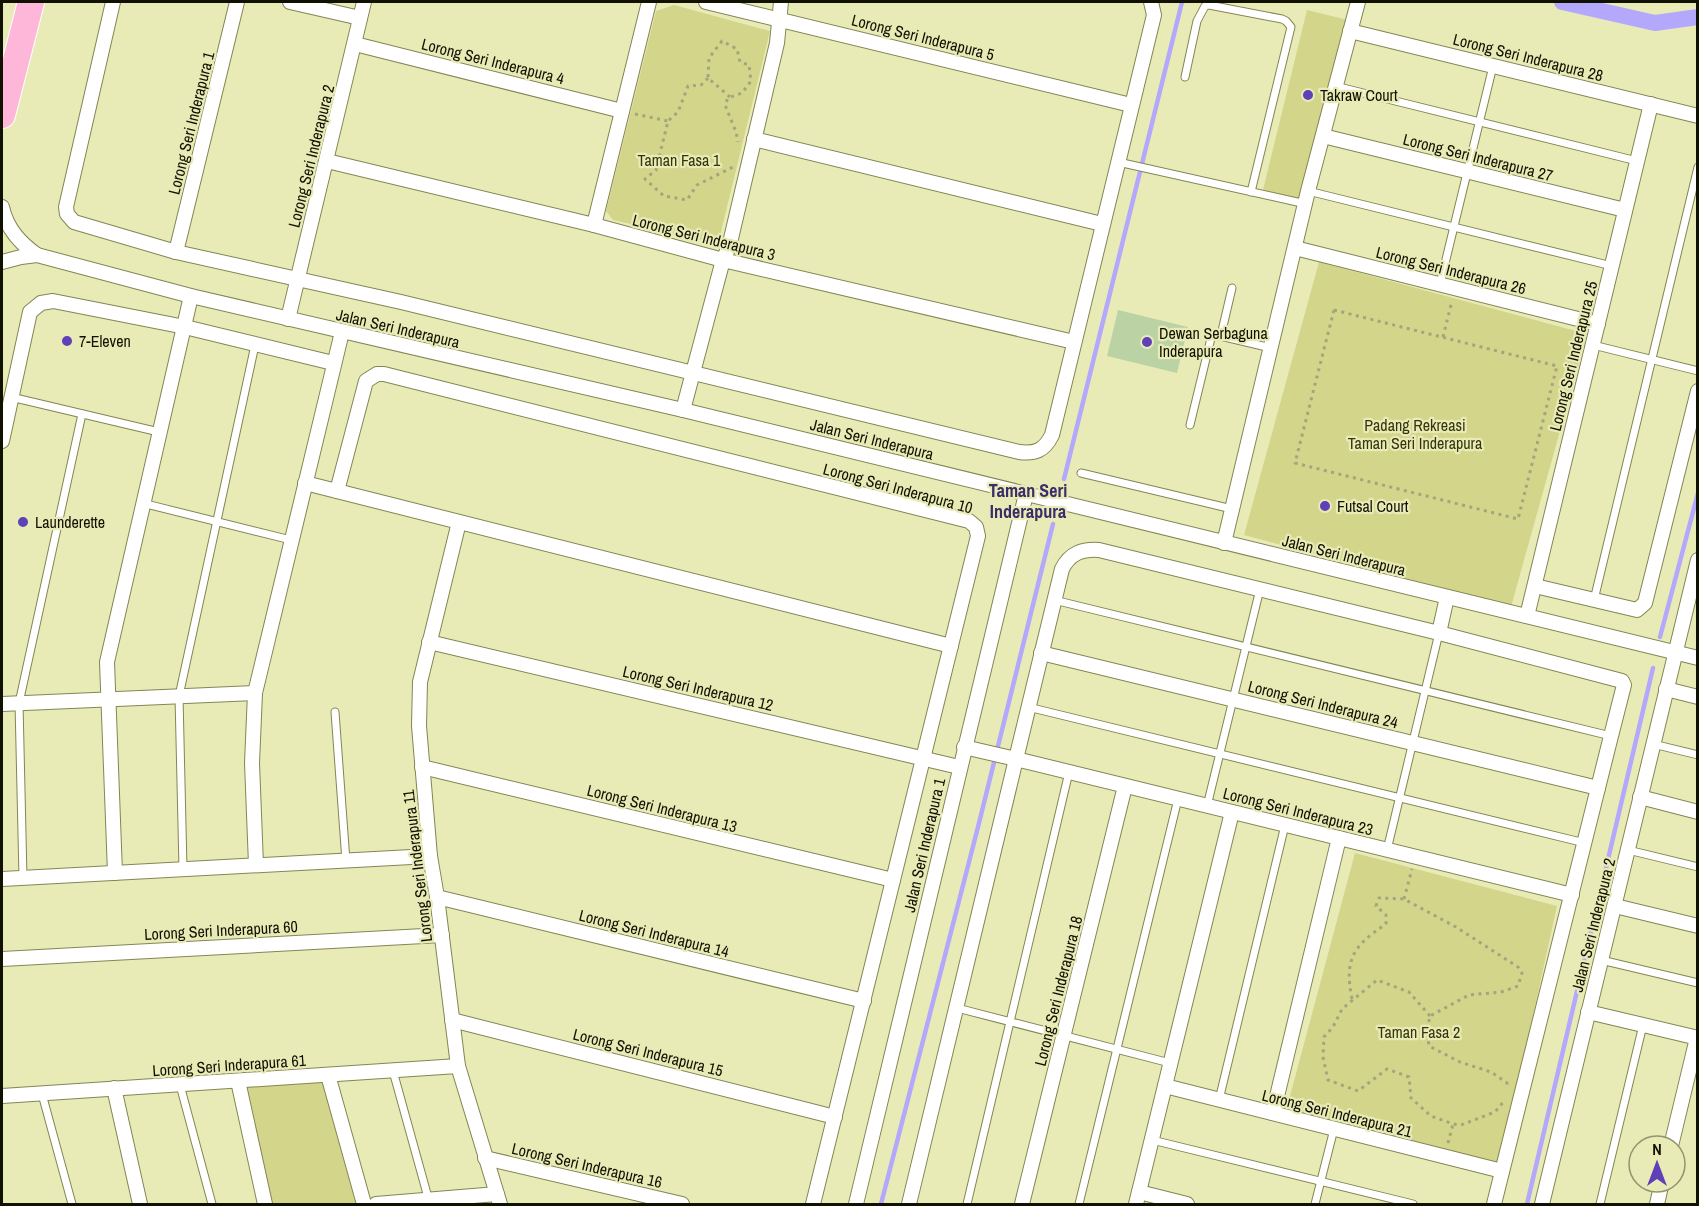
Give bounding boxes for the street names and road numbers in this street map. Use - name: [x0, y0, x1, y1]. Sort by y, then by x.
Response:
- street label: Lorong Seri Inderapura 5: [849, 9, 997, 65]
- street label: Lorong Seri Inderapura 28: [1451, 28, 1605, 86]
- street label: Lorong Seri Inderapura 4: [419, 33, 567, 89]
- street label: Lorong Seri Inderapura 1: [163, 49, 220, 197]
- street label: Lorong Seri Inderapura 2: [283, 82, 339, 230]
- street label: Lorong Seri Inderapura 27: [1401, 128, 1555, 186]
- street label: Lorong Seri Inderapura 3: [630, 209, 778, 265]
- street label: Lorong Seri Inderapura 26: [1374, 241, 1528, 299]
- street label: Lorong Seri Inderapura 25: [1544, 279, 1602, 433]
- street label: Jalan Seri Inderapura: [334, 303, 463, 353]
- street label: Jalan Seri Inderapura: [808, 413, 937, 465]
- street label: Lorong Seri Inderapura 10: [821, 457, 975, 519]
- street label: Jalan Seri Inderapura: [1280, 529, 1409, 581]
- street label: Lorong Seri Inderapura 12: [621, 660, 775, 716]
- street label: Lorong Seri Inderapura 24: [1246, 675, 1400, 733]
- street label: Jalan Seri Inderapura 1: [898, 775, 950, 914]
- street label: Lorong Seri Inderapura 13: [585, 779, 739, 837]
- street label: Lorong Seri Inderapura 23: [1221, 782, 1375, 840]
- street label: Lorong Seri Inderapura 11: [397, 788, 437, 943]
- street label: Jalan Seri Inderapura 2: [1566, 856, 1620, 994]
- street label: Lorong Seri Inderapura 14: [577, 904, 731, 962]
- street label: Lorong Seri Inderapura 18: [1029, 914, 1087, 1068]
- street label: Lorong Seri Inderapura 60: [144, 915, 298, 945]
- street label: Lorong Seri Inderapura 15: [571, 1023, 725, 1081]
- street label: Lorong Seri Inderapura 61: [151, 1049, 307, 1081]
- street label: Lorong Seri Inderapura 21: [1260, 1084, 1415, 1142]
- street label: Lorong Seri Inderapura 16: [510, 1137, 664, 1193]

